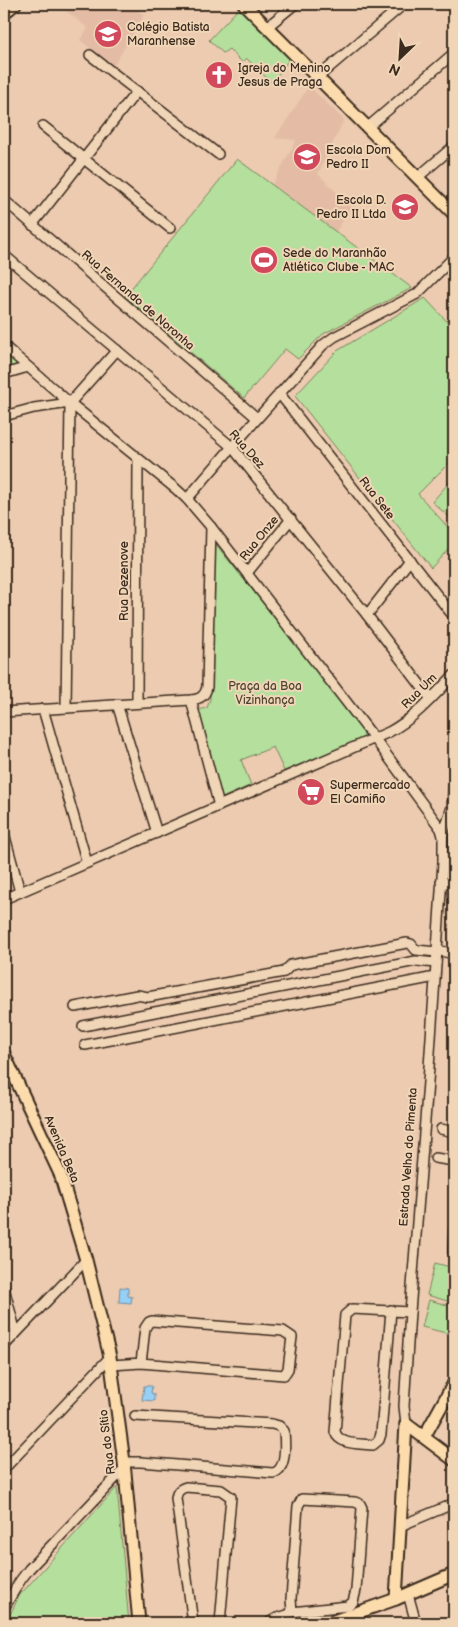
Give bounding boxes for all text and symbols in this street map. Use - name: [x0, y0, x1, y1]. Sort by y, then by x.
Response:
- school or university icon: Colégio Batista Maranhense: [93, 19, 123, 49]
- place label: Colégio Batista Maranhense: [127, 20, 210, 49]
- north arrow: [376, 32, 426, 82]
- text: N: [386, 59, 403, 79]
- church icon: Igreja do Menino Jesus de Praga: [204, 60, 234, 90]
- place label: Igreja do Menino Jesus de Praga: [238, 61, 330, 90]
- school or university icon: Escola Dom Pedro II: [292, 142, 322, 172]
- place label: Escola Dom Pedro II: [326, 143, 391, 172]
- school or university icon: Escola D. Pedro II Ltda: [390, 192, 420, 222]
- place label: Escola D. Pedro II Ltda: [316, 193, 386, 222]
- sports icon: Sede do Maranhão Atlético Clube - MAC: [249, 245, 279, 275]
- place label: Sede do Maranhão Atlético Clube - MAC: [283, 246, 395, 275]
- street label: Rua Fernando de Noronha: [78, 247, 197, 354]
- street label: Rua Dez: [225, 427, 268, 472]
- street label: Rua Sete: [355, 474, 398, 523]
- street label: Rua Onze: [237, 513, 282, 564]
- street label: Rua Dezenove: [117, 541, 132, 621]
- street label: Rua Um: [399, 670, 440, 712]
- park label: Praça da Boa Vizinhança: [228, 679, 302, 708]
- supermarket icon: Supermercado El Camiño: [296, 777, 326, 807]
- place label: Supermercado El Camiño: [330, 778, 411, 807]
- street label: Estrada Velha do Pimenta: [396, 1087, 421, 1227]
- street label: Avenida Beta: [41, 1113, 83, 1185]
- street label: Rua do Sítio: [96, 1408, 119, 1475]

